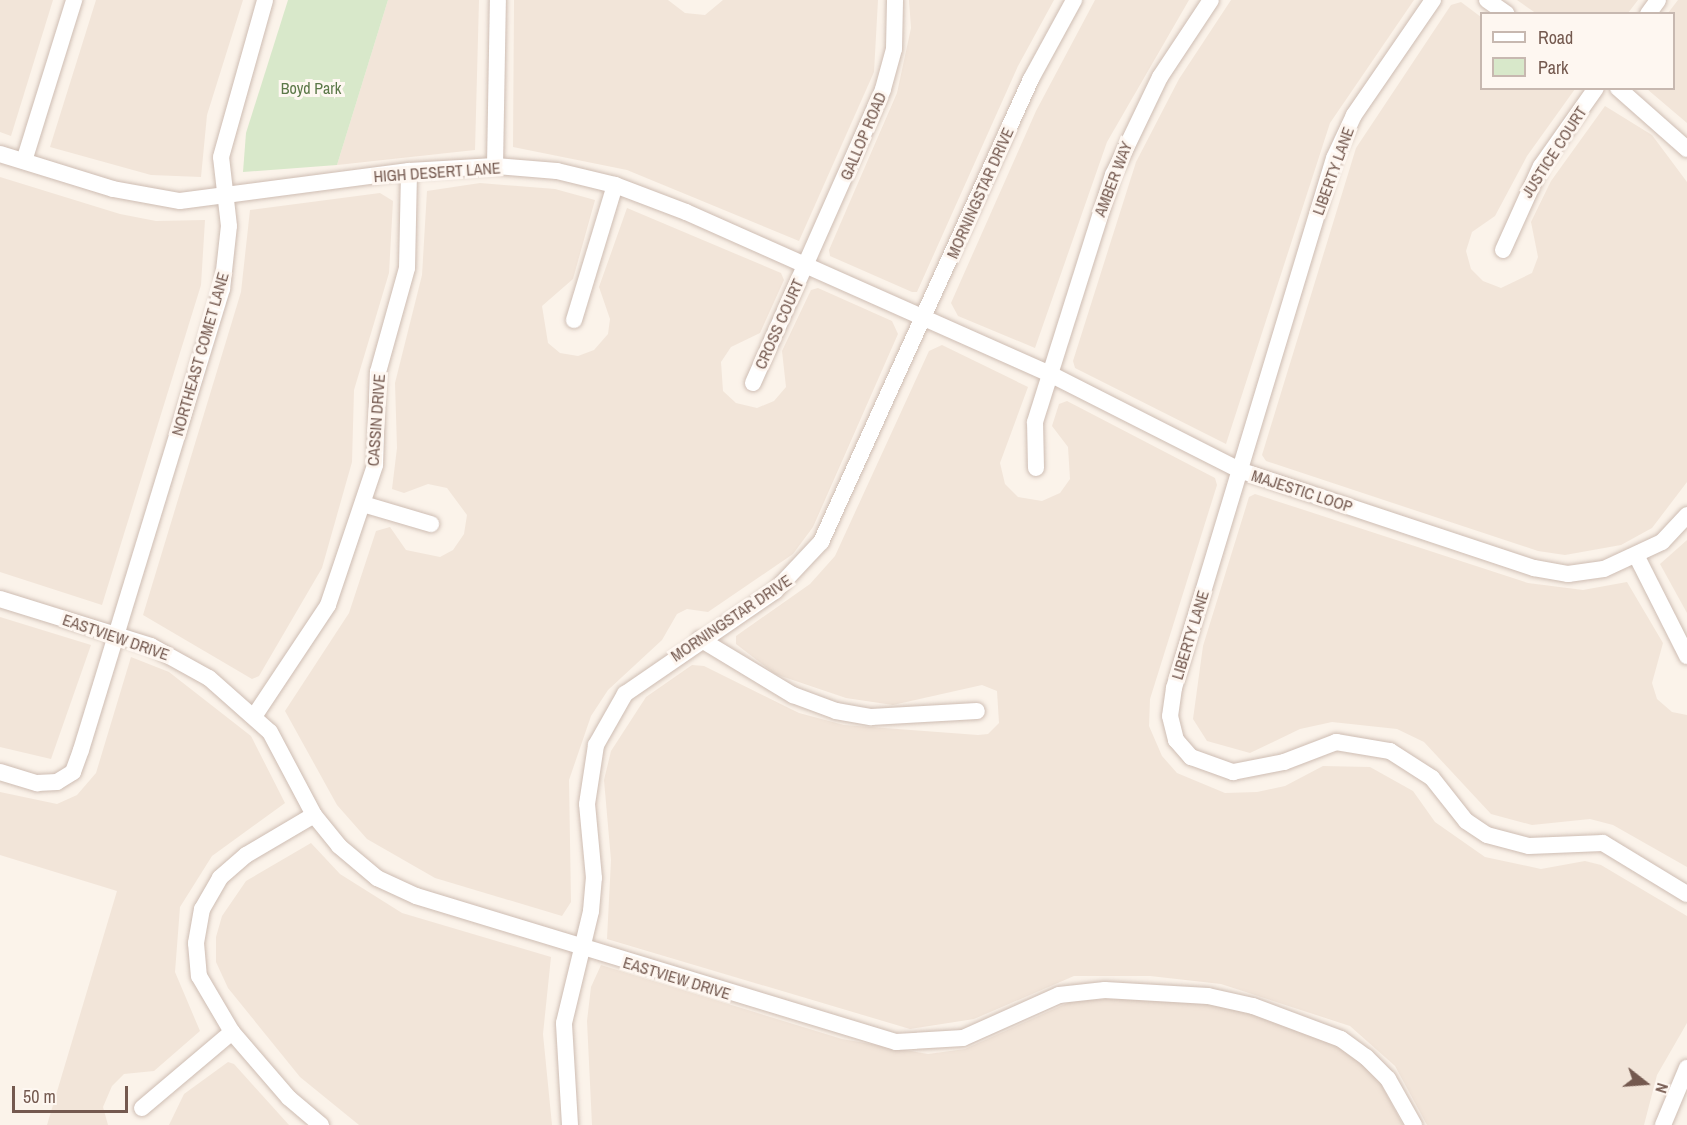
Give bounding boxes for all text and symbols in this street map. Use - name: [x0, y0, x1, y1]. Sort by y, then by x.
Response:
- legend: [1480, 12, 1675, 90]
- text: Road: [1538, 25, 1573, 50]
- text: Park: [1538, 55, 1568, 80]
- park label: Boyd Park: [281, 78, 341, 98]
- street label: GALLOP ROAD: [836, 89, 890, 183]
- street label: JUSTICE COURT: [1517, 103, 1591, 201]
- street label: LIBERTY LANE: [1308, 124, 1358, 218]
- street label: MORNINGSTAR DRIVE: [943, 125, 1017, 261]
- street label: AMBER WAY: [1090, 139, 1136, 219]
- street label: HIGH DESERT LANE: [373, 158, 501, 186]
- street label: NORTHEAST COMET LANE: [167, 270, 233, 438]
- street label: CROSS COURT: [751, 276, 807, 372]
- street label: CASSIN DRIVE: [363, 373, 389, 467]
- street label: MAJESTIC LOOP: [1249, 466, 1355, 516]
- street label: MORNINGSTAR DRIVE: [667, 571, 795, 665]
- street label: LIBERTY LANE: [1167, 588, 1213, 682]
- street label: EASTVIEW DRIVE: [60, 610, 172, 664]
- street label: EASTVIEW DRIVE: [621, 953, 733, 1003]
- north arrow: [1615, 1053, 1675, 1113]
- scale bar: [15, 1074, 130, 1112]
- text: N: [1650, 1081, 1674, 1096]
- text: 50 m: [23, 1084, 56, 1109]

